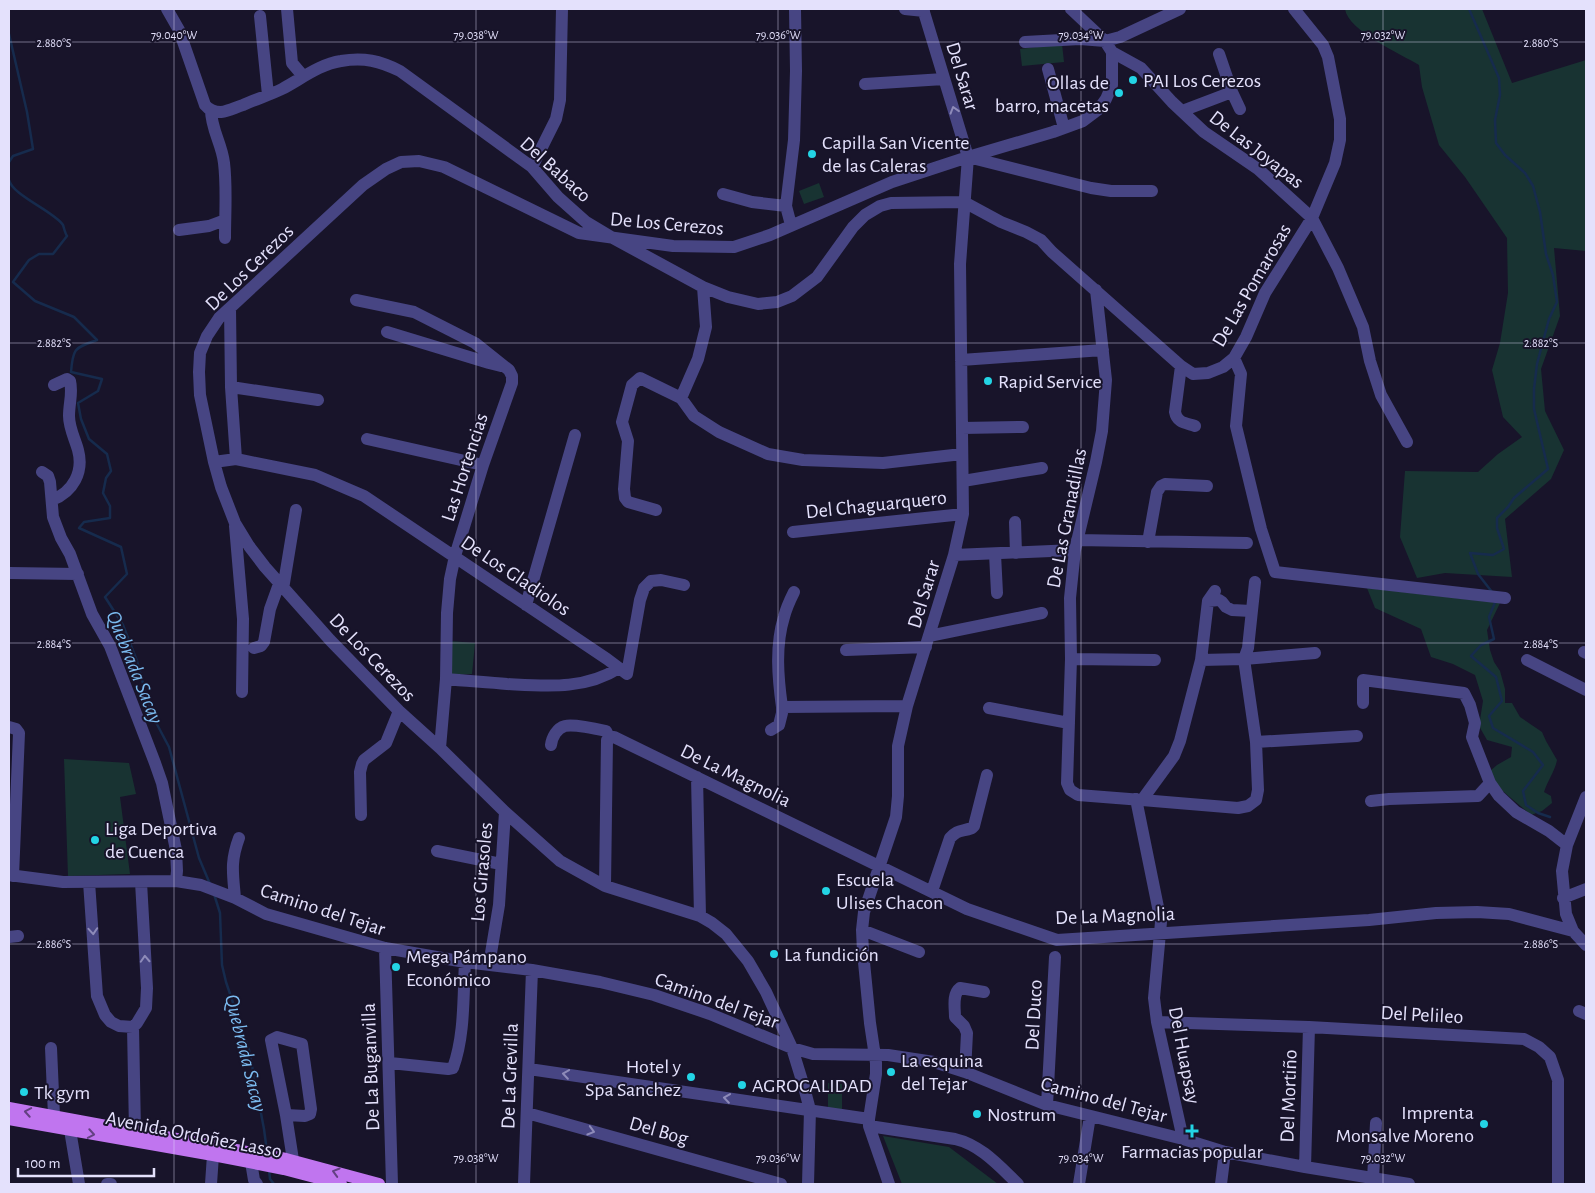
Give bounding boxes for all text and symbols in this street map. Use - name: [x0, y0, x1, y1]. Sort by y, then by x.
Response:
- text: 79.040°W: [151, 29, 197, 41]
- text: 79.038°W: [454, 29, 499, 41]
- text: 79.036°W: [756, 29, 801, 41]
- text: 79.034°W: [1059, 29, 1104, 41]
- text: 79.032°W: [1361, 29, 1406, 41]
- text: 2.880°S: [36, 37, 72, 49]
- text: 2.880°S: [1523, 37, 1559, 49]
- street label: Del Sarar: [942, 40, 982, 113]
- place label: PAI Los Cerezos: [1143, 71, 1261, 91]
- place label: Ollas de barro, macetas: [995, 73, 1109, 116]
- marker: PAI Los Cerezos: [1127, 74, 1139, 86]
- marker: Ollas de barro, macetas: [1113, 87, 1125, 99]
- one-way arrow: [949, 107, 959, 115]
- street label: De Las Joyapas: [1206, 107, 1307, 193]
- street label: Del Babaco: [516, 133, 594, 206]
- place label: Capilla San Vicente de las Caleras: [822, 133, 969, 176]
- marker: Capilla San Vicente de las Caleras: [806, 148, 818, 160]
- street label: De Los Cerezos: [609, 209, 725, 239]
- street label: De Los Cerezos: [202, 221, 298, 315]
- street label: De Las Pomarosas: [1209, 221, 1295, 350]
- text: 2.882°S: [37, 337, 71, 349]
- text: 2.882°S: [1524, 337, 1558, 349]
- place label: Rapid Service: [998, 372, 1102, 392]
- marker: Rapid Service: [982, 375, 994, 387]
- street label: Las Hortencias: [438, 411, 492, 524]
- street label: De Las Granadillas: [1044, 447, 1090, 590]
- street label: Del Chaguarquero: [805, 488, 948, 522]
- street label: De Los Gladiolos: [457, 532, 574, 620]
- street label: Del Sarar: [904, 557, 944, 631]
- water label: Quebrada Sacay: [102, 608, 167, 727]
- street label: De Los Cerezos: [325, 610, 419, 706]
- text: 2.884°S: [37, 638, 72, 650]
- text: 2.884°S: [1524, 638, 1559, 650]
- street label: De La Magnolia: [677, 741, 794, 811]
- place label: Liga Deportiva de Cuenca: [105, 819, 217, 862]
- street label: Los Girasoles: [468, 822, 496, 923]
- marker: Liga Deportiva de Cuenca: [89, 834, 101, 846]
- place label: Escuela Ulises Chacon: [836, 870, 943, 913]
- street label: Camino del Tejar: [258, 880, 388, 940]
- marker: Escuela Ulises Chacon: [820, 885, 832, 897]
- street label: De La Magnolia: [1055, 904, 1175, 928]
- one-way arrow: [88, 927, 99, 935]
- text: 2.886°S: [37, 938, 72, 950]
- text: 2.886°S: [1524, 938, 1559, 950]
- place label: La fundición: [784, 945, 879, 965]
- place label: Mega Pámpano Económico: [406, 947, 527, 990]
- marker: La fundición: [768, 948, 780, 960]
- one-way arrow: [140, 955, 151, 963]
- marker: Mega Pámpano Económico: [390, 961, 402, 973]
- street label: Camino del Tejar: [652, 969, 782, 1033]
- street label: Del Duco: [1022, 979, 1046, 1051]
- water label: Quebrada Sacay: [221, 992, 270, 1114]
- street label: De La Buganvilla: [359, 1003, 383, 1131]
- street label: Del Pelileo: [1380, 1003, 1464, 1027]
- street label: Del Huapsay: [1165, 1005, 1203, 1106]
- street label: De La Grevilla: [498, 1023, 522, 1129]
- street label: Del Mortiño: [1277, 1049, 1301, 1143]
- place label: La esquina del Tejar: [901, 1051, 983, 1094]
- place label: Hotel y Spa Sanchez: [585, 1057, 681, 1100]
- marker: La esquina del Tejar: [885, 1066, 897, 1078]
- one-way arrow: [562, 1070, 571, 1080]
- marker: Hotel y Spa Sanchez: [685, 1071, 697, 1083]
- street label: Camino del Tejar: [1038, 1073, 1170, 1127]
- place label: AGROCALIDAD: [752, 1076, 872, 1096]
- marker: AGROCALIDAD: [736, 1079, 748, 1091]
- place label: Tk gym: [34, 1083, 90, 1103]
- marker: Tk gym: [18, 1086, 30, 1098]
- one-way arrow: [723, 1093, 731, 1104]
- place label: Imprenta Monsalve Moreno: [1336, 1103, 1474, 1146]
- place label: Nostrum: [987, 1105, 1056, 1125]
- one-way arrow: [24, 1107, 33, 1117]
- street label: Avenida Ordoñez Lasso: [104, 1108, 284, 1162]
- marker: Nostrum: [971, 1108, 983, 1120]
- street label: Del Bog: [627, 1113, 691, 1149]
- marker: Imprenta Monsalve Moreno: [1478, 1118, 1490, 1130]
- one-way arrow: [586, 1125, 594, 1135]
- marker: Farmacias popular: [1186, 1125, 1198, 1137]
- one-way arrow: [87, 1129, 96, 1139]
- place label: Farmacias popular: [1121, 1142, 1264, 1162]
- scale bar: [18, 1146, 154, 1178]
- text: 79.038°W: [454, 1152, 499, 1164]
- text: 79.036°W: [756, 1152, 801, 1164]
- text: 79.034°W: [1059, 1152, 1104, 1164]
- text: 79.032°W: [1361, 1152, 1406, 1164]
- text: 100 m: [25, 1156, 60, 1171]
- one-way arrow: [332, 1168, 341, 1178]

